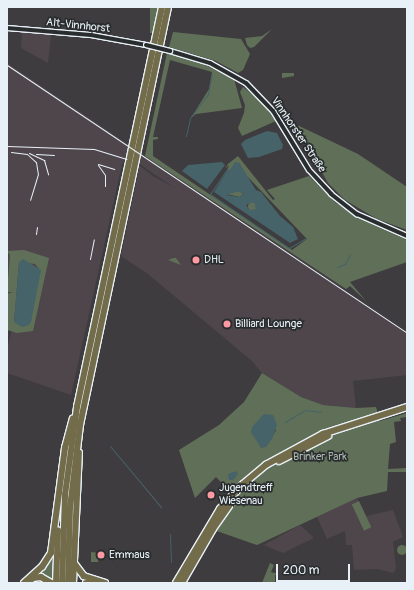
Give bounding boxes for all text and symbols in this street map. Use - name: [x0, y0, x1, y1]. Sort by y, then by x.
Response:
- street label: Alt-Vinnhorst: [45, 16, 111, 36]
- street label: Vinnhorster Straße: [268, 95, 328, 175]
- place label: DHL: [204, 253, 224, 267]
- marker: DHL: [191, 255, 201, 265]
- place label: Billiard Lounge: [235, 317, 302, 331]
- marker: Billiard Lounge: [222, 319, 232, 329]
- park label: Brinker Park: [293, 450, 347, 464]
- place label: Jugendtreff Wiesenau: [219, 482, 273, 508]
- marker: Jugendtreff Wiesenau: [206, 490, 216, 500]
- place label: Emmaus: [109, 548, 150, 562]
- marker: Emmaus: [96, 550, 106, 560]
- scale bar: [278, 556, 352, 582]
- text: 200 m: [283, 563, 319, 578]

